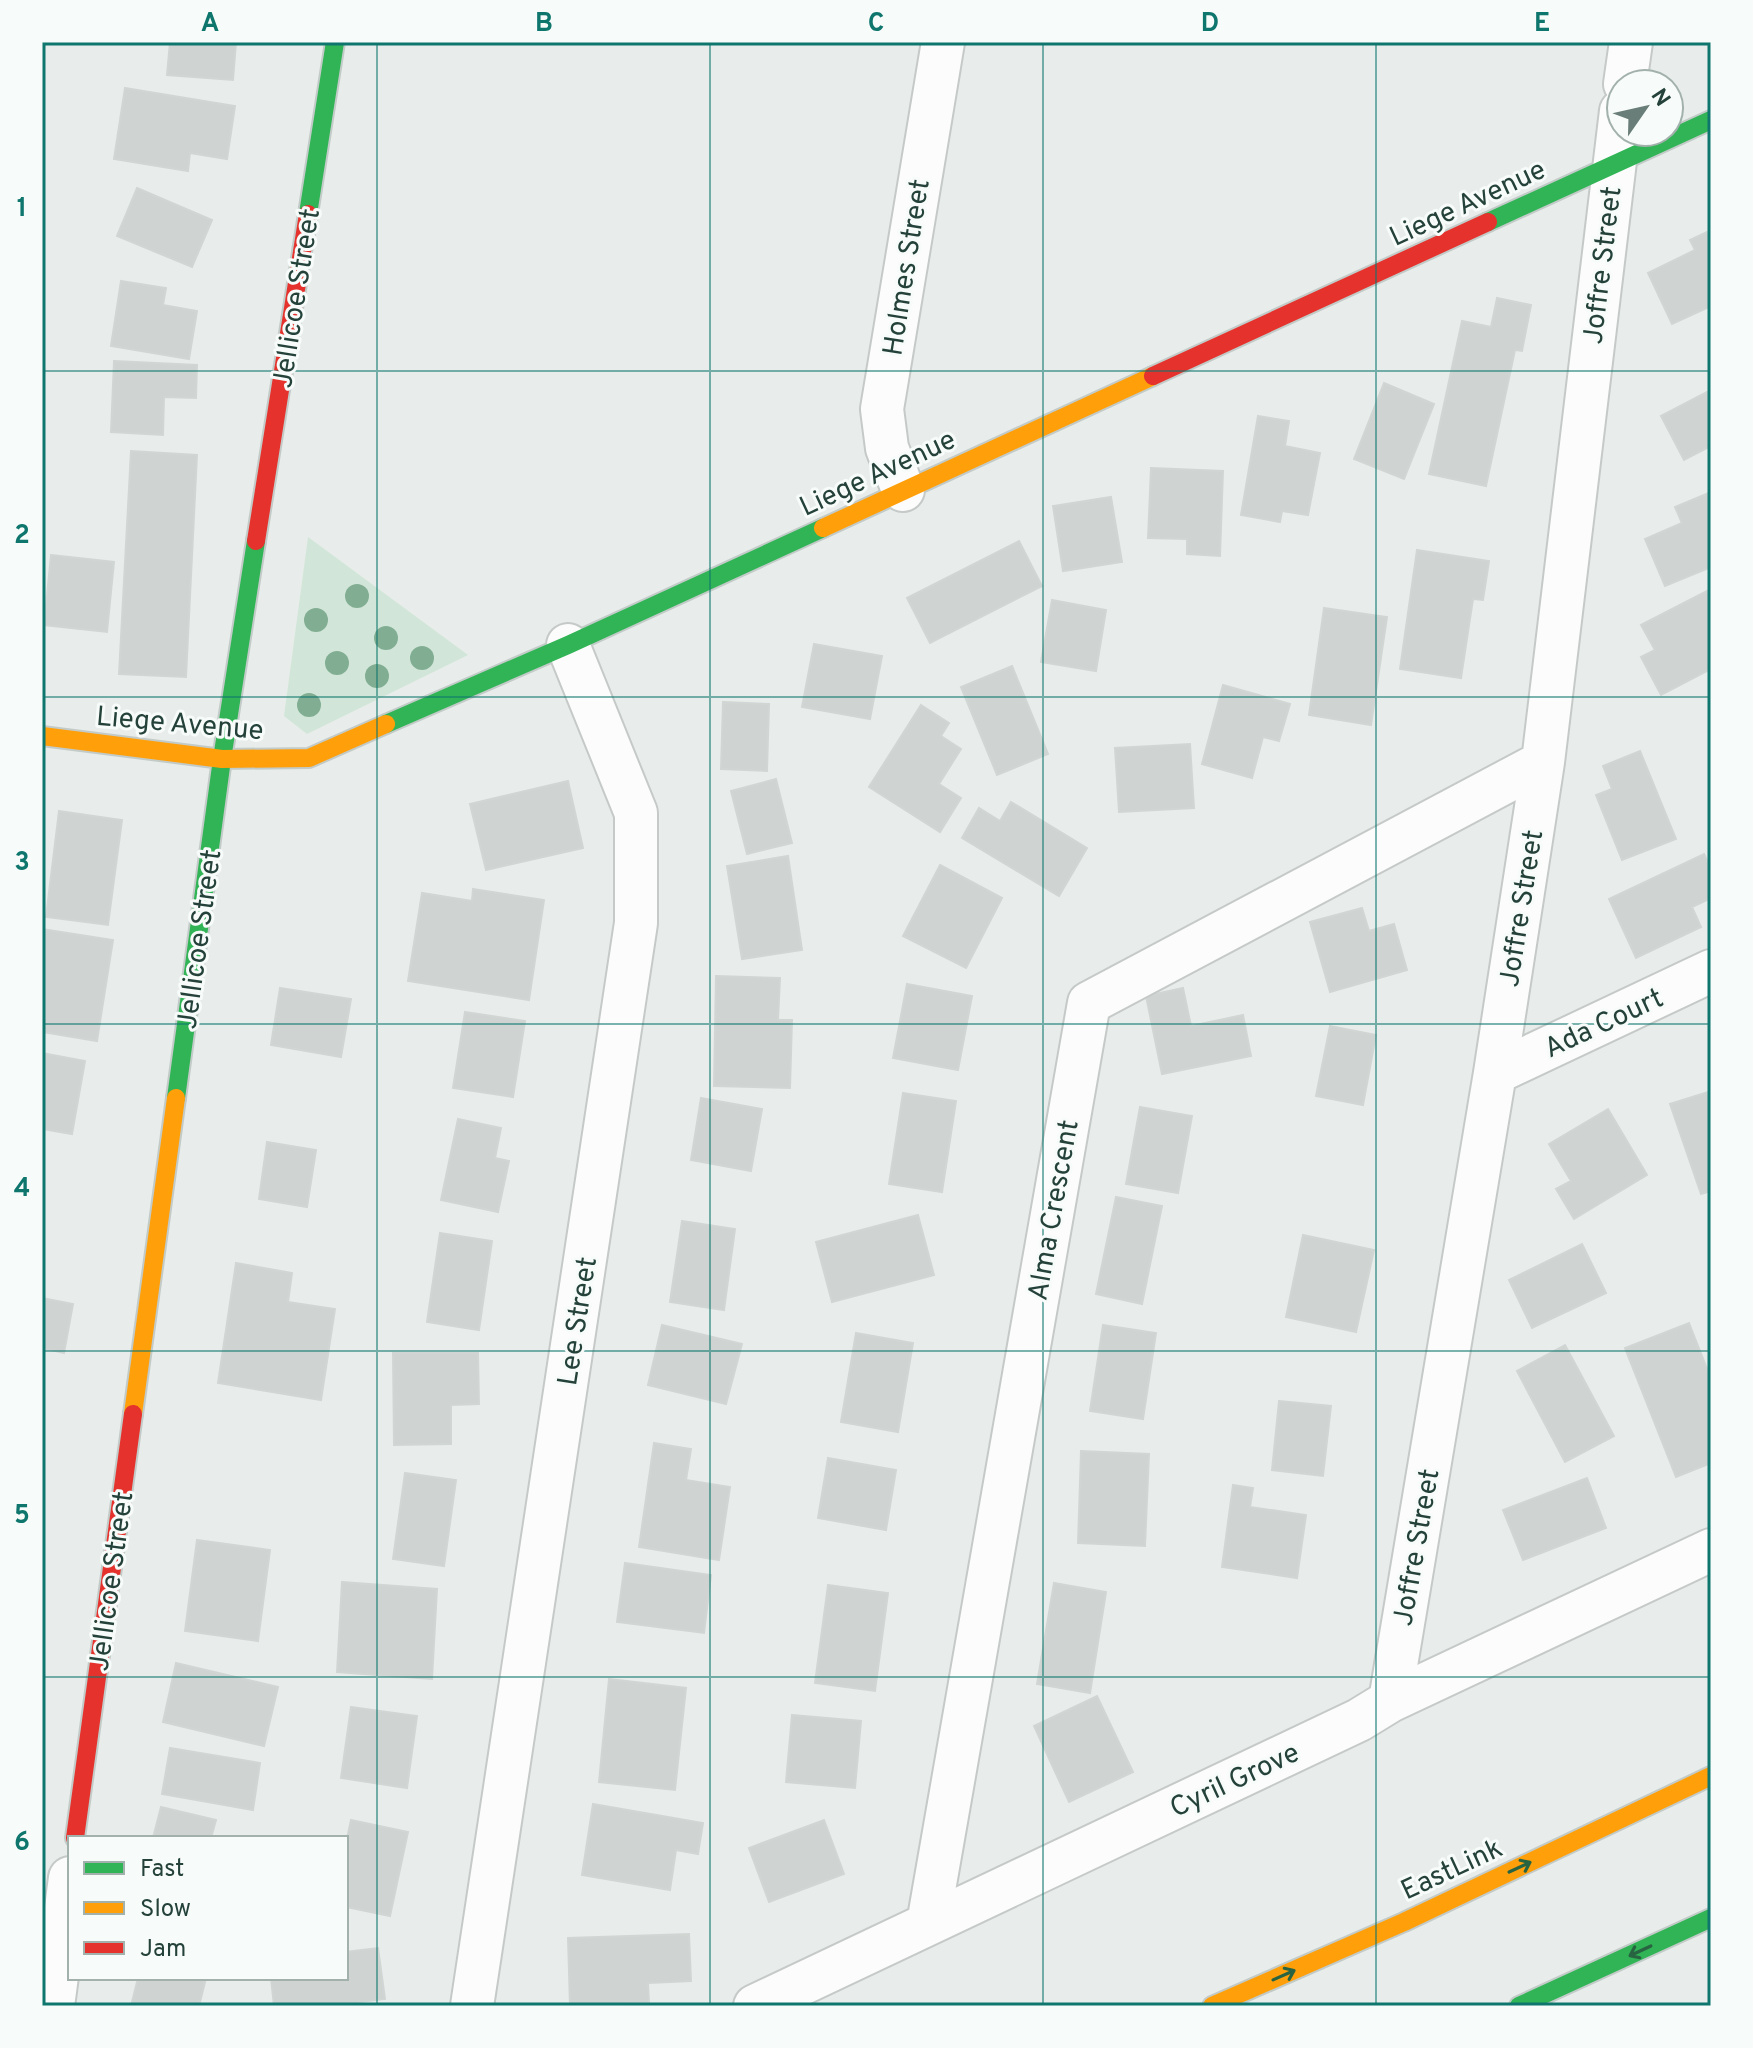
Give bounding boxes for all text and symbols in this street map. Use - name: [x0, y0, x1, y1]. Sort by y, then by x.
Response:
- text: A: [201, 8, 219, 41]
- text: B: [535, 8, 553, 41]
- text: C: [868, 8, 884, 41]
- text: D: [1201, 8, 1219, 41]
- text: E: [1534, 8, 1550, 41]
- north arrow: [1605, 68, 1685, 148]
- text: N: [1644, 84, 1675, 112]
- street label: Liege Avenue: [1384, 153, 1552, 257]
- street label: Holmes Street: [876, 177, 940, 358]
- street label: Joffre Street: [1576, 184, 1632, 346]
- text: 1: [17, 193, 27, 226]
- street label: Jellicoe Street: [266, 206, 330, 391]
- street label: Liege Avenue: [794, 423, 962, 527]
- text: 2: [14, 520, 30, 553]
- street label: Liege Avenue: [94, 700, 265, 750]
- street label: Joffre Street: [1493, 827, 1553, 990]
- text: 3: [14, 847, 30, 880]
- street label: Jellicoe Street: [171, 847, 231, 1032]
- street label: Ada Court: [1539, 981, 1670, 1068]
- street label: Alma Crescent: [1021, 1117, 1089, 1304]
- text: 4: [14, 1173, 30, 1206]
- street label: Lee Street: [551, 1254, 607, 1388]
- street label: Joffre Street: [1386, 1466, 1449, 1629]
- street label: Jellicoe Street: [83, 1489, 143, 1674]
- text: 5: [14, 1500, 30, 1533]
- street label: Cyril Grove: [1165, 1736, 1306, 1827]
- text: 6: [14, 1827, 30, 1860]
- street label: EastLink: [1396, 1832, 1509, 1910]
- legend: [68, 1836, 348, 1980]
- text: Fast: [140, 1855, 184, 1885]
- one-way arrow: [1508, 1859, 1532, 1874]
- text: Slow: [140, 1895, 191, 1925]
- text: Jam: [140, 1935, 186, 1965]
- one-way arrow: [1628, 1944, 1652, 1959]
- one-way arrow: [1271, 1966, 1296, 1981]

